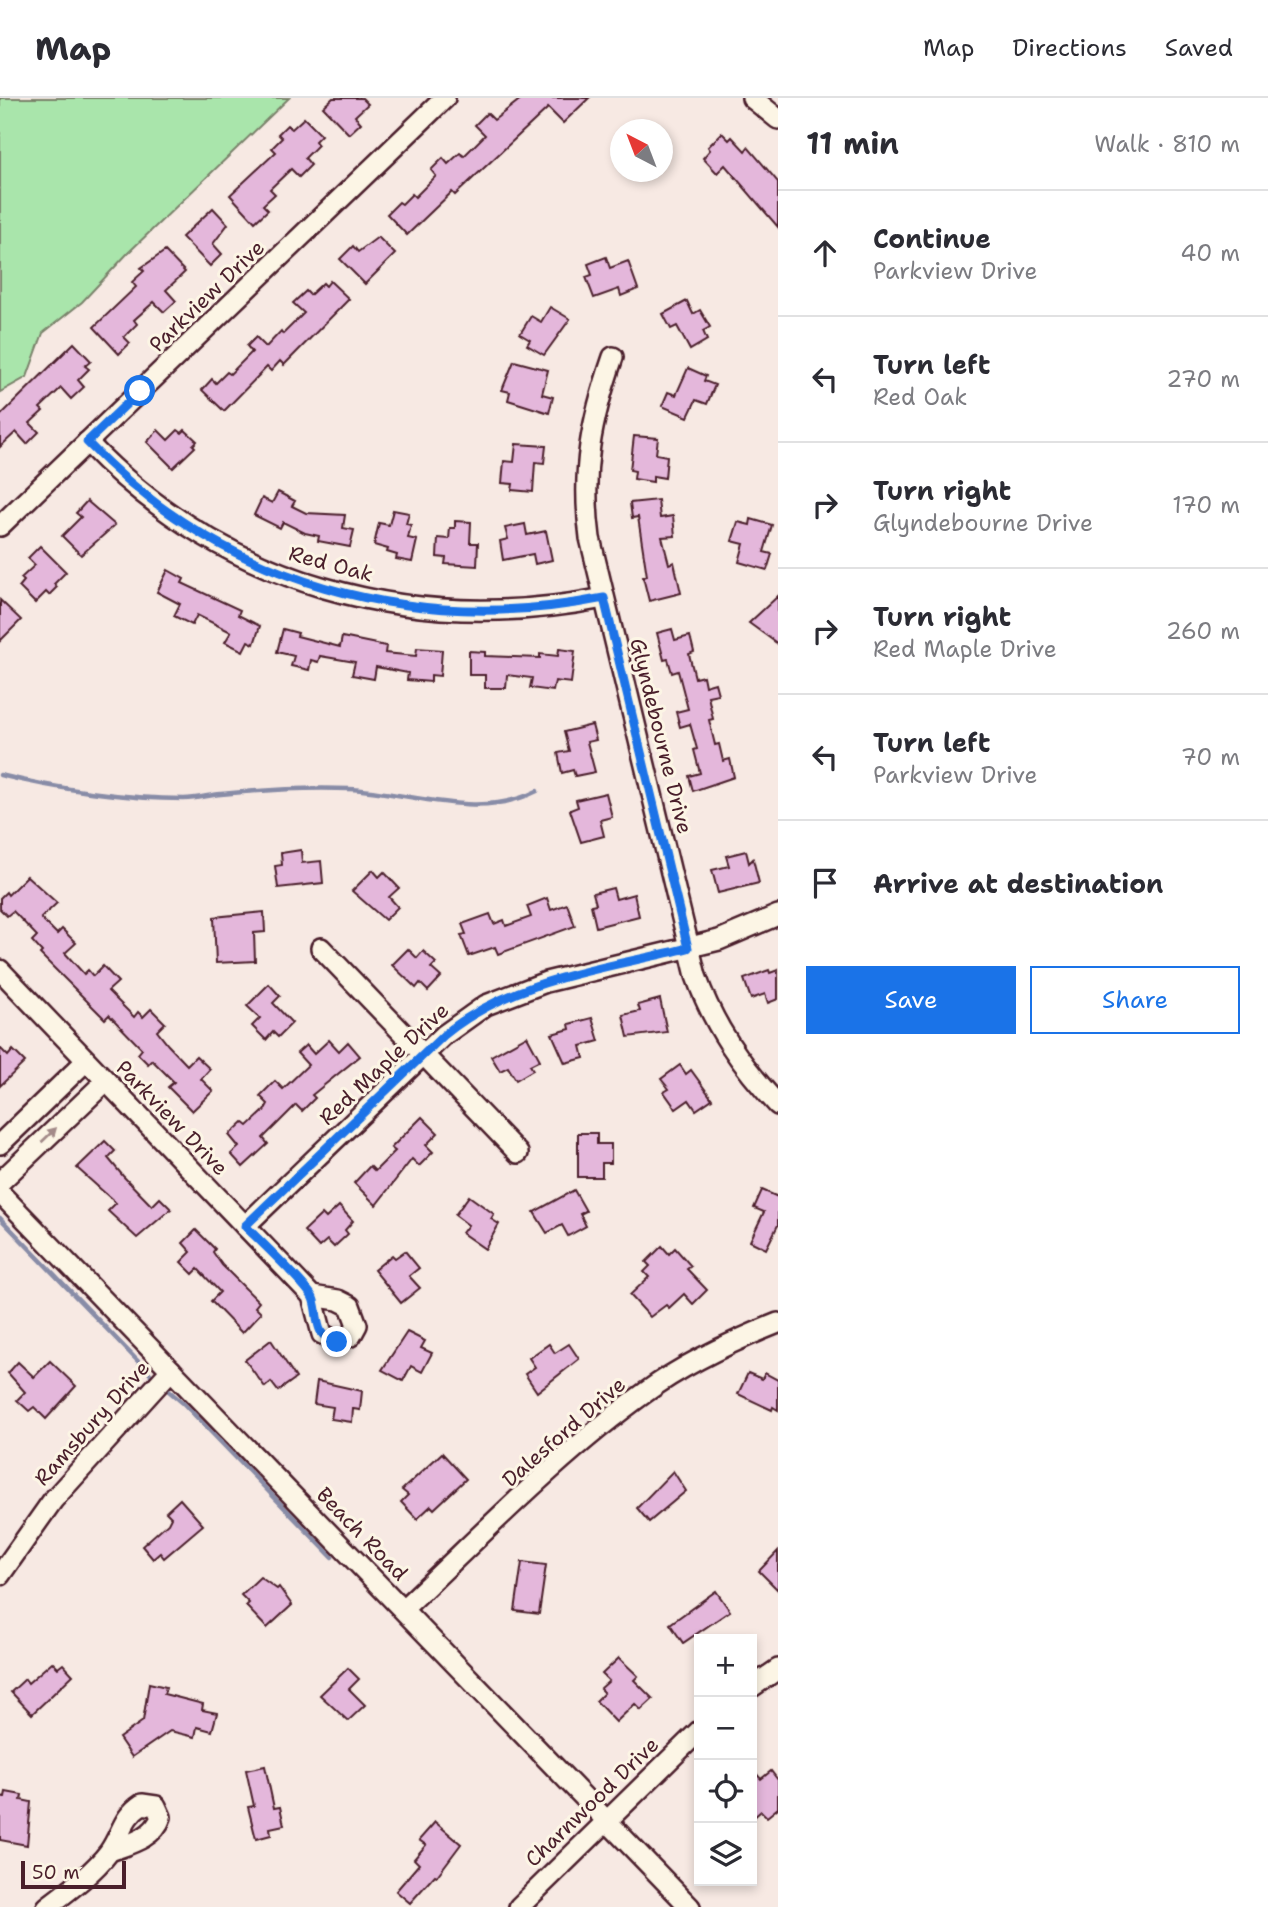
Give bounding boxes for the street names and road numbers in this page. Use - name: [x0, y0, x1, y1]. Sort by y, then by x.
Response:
- street label: Parkview Drive: [143, 234, 271, 358]
- street label: Red Oak: [286, 539, 376, 589]
- street label: Glyndebourne Drive: [623, 635, 699, 837]
- street label: Red Maple Drive: [313, 997, 455, 1131]
- street label: Parkview Drive: [110, 1054, 234, 1182]
- street label: Ramsbury Drive: [28, 1354, 156, 1492]
- street label: Dalesford Drive: [496, 1371, 632, 1493]
- street label: Beach Road: [310, 1481, 414, 1587]
- street label: Charnwood Drive: [519, 1731, 665, 1873]

